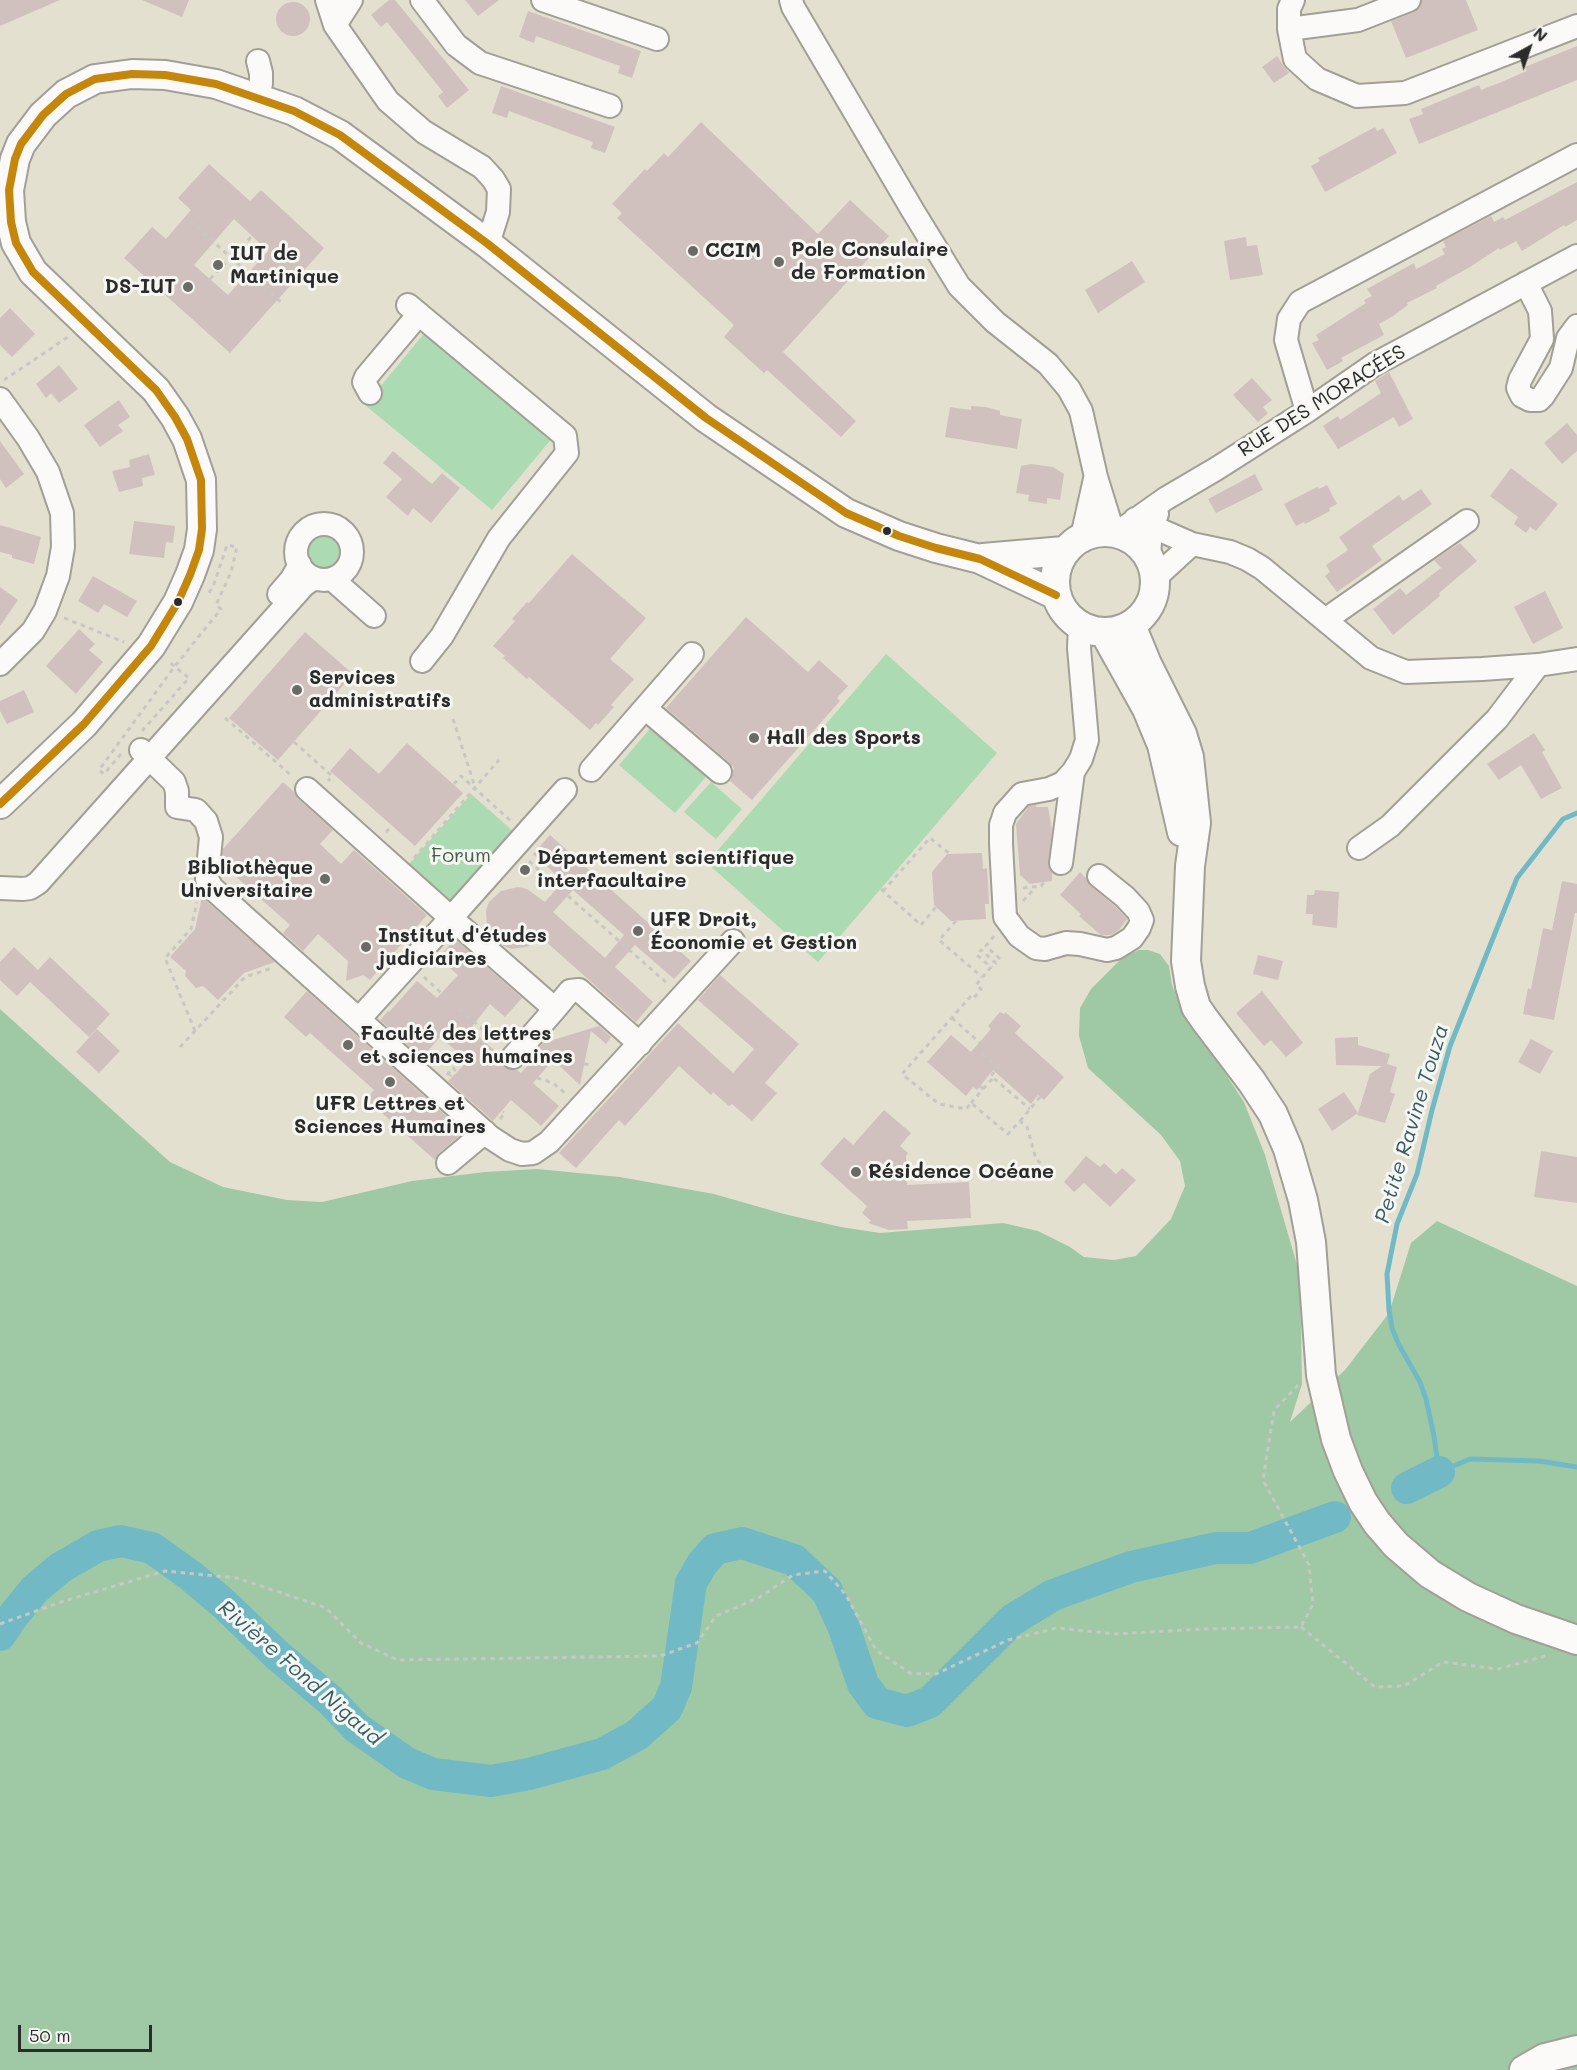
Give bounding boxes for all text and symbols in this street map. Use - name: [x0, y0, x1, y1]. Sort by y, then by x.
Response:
- north arrow: [1499, 18, 1559, 78]
- text: N: [1529, 22, 1552, 46]
- place label: Pole Consulaire de Formation: [791, 238, 948, 285]
- place label: CCIM: [705, 239, 761, 263]
- place label: IUT de Martinique: [230, 242, 339, 289]
- marker: CCIM: [686, 244, 700, 258]
- marker: Pole Consulaire de Formation: [772, 255, 786, 269]
- marker: IUT de Martinique: [211, 258, 225, 272]
- place label: DS-IUT: [105, 275, 176, 299]
- marker: DS-IUT: [181, 280, 195, 294]
- street label: RUE DES MORACÉES: [1234, 340, 1410, 462]
- unlabelled marker: [881, 525, 893, 537]
- unlabelled marker: [172, 596, 184, 608]
- place label: Services administratifs: [309, 666, 451, 713]
- marker: Services administratifs: [290, 683, 304, 697]
- place label: Hall des Sports: [766, 726, 921, 750]
- marker: Hall des Sports: [747, 731, 761, 745]
- park label: Forum: [431, 844, 491, 868]
- place label: Département scientifique interfacultaire: [537, 846, 794, 893]
- place label: Bibliothèque Universitaire: [180, 856, 313, 903]
- marker: Département scientifique interfacultaire: [518, 863, 532, 877]
- marker: Bibliothèque Universitaire: [318, 872, 332, 886]
- place label: UFR Droit, Économie et Gestion: [650, 908, 857, 955]
- place label: Institut d'études judiciaires: [378, 924, 547, 971]
- marker: UFR Droit, Économie et Gestion: [631, 924, 645, 938]
- marker: Institut d'études judiciaires: [359, 940, 373, 954]
- place label: Faculté des lettres et sciences humaines: [360, 1022, 573, 1069]
- water label: Petite Ravine Touza: [1370, 1022, 1454, 1226]
- marker: Faculté des lettres et sciences humaines: [341, 1038, 355, 1052]
- marker: UFR Lettres et Sciences Humaines: [383, 1075, 397, 1089]
- place label: UFR Lettres et Sciences Humaines: [294, 1092, 486, 1139]
- place label: Résidence Océane: [868, 1160, 1054, 1184]
- marker: Résidence Océane: [849, 1165, 863, 1179]
- water label: Rivière Fond Nigaud: [213, 1595, 387, 1751]
- scale bar: [21, 2013, 154, 2051]
- text: 50 m: [29, 2023, 71, 2047]

